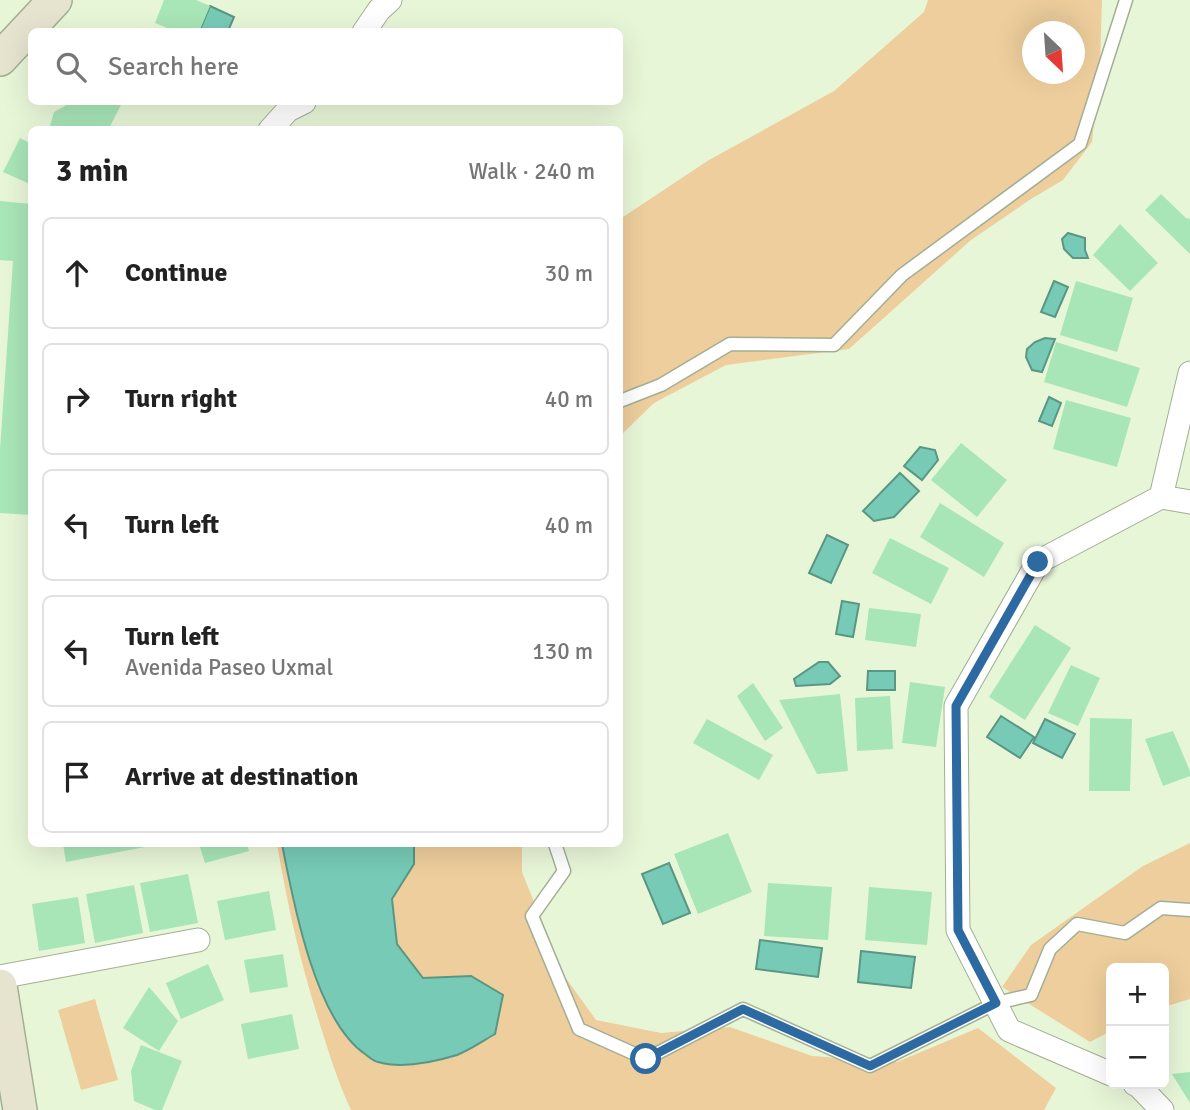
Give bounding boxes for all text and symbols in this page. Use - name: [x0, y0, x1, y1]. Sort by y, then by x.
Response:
- north arrow: [1022, 21, 1085, 84]
- search box: [28, 28, 623, 105]
- icon: search: [52, 48, 90, 86]
- text: Search here: [108, 51, 239, 83]
- text: 3 min: [56, 153, 128, 190]
- text: Walk · 240 m: [469, 157, 595, 186]
- icon: ahead: [58, 254, 96, 292]
- text: Continue: [125, 257, 227, 289]
- text: 30 m: [545, 259, 593, 288]
- icon: right: [58, 380, 96, 418]
- text: Turn right: [125, 383, 237, 415]
- text: 40 m: [545, 385, 593, 414]
- icon: left: [58, 506, 96, 544]
- text: Turn left: [125, 509, 219, 541]
- text: 40 m: [545, 511, 593, 540]
- route end: [1022, 546, 1053, 577]
- text: Turn left: [125, 621, 219, 653]
- icon: left: [58, 632, 96, 670]
- text: 130 m: [532, 637, 593, 666]
- text: Avenida Paseo Uxmal: [125, 653, 333, 682]
- icon: arrive: [58, 758, 96, 796]
- text: Arrive at destination: [125, 761, 358, 793]
- map controls: [1106, 963, 1169, 1089]
- button: +: [1106, 963, 1169, 1026]
- button: −: [1106, 1026, 1169, 1089]
- route start: [630, 1043, 661, 1074]

